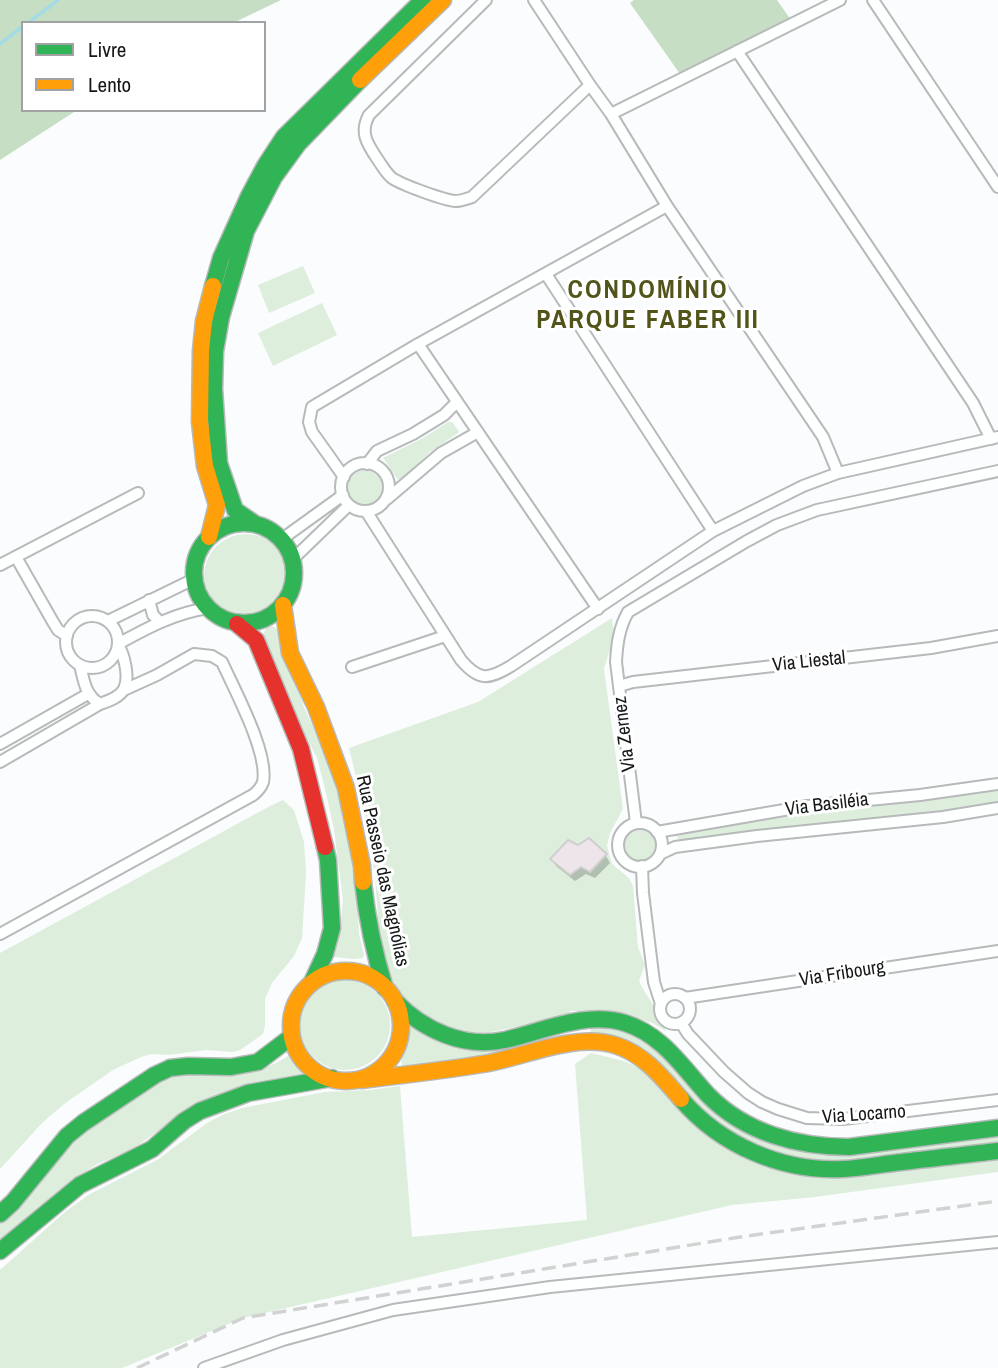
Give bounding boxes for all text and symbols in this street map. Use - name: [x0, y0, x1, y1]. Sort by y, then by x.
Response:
- legend: [21, 21, 266, 112]
- text: Livre: [88, 35, 126, 64]
- text: Lento: [88, 70, 131, 99]
- district label: CONDOMÍNIO PARQUE FABER III: [538, 275, 758, 336]
- street label: Via Liestal: [771, 647, 847, 677]
- street label: Via Zernez: [609, 695, 641, 773]
- street label: Rua Passeio das Magnólias: [351, 773, 413, 969]
- street label: Via Basiléia: [784, 789, 870, 821]
- street label: Via Fribourg: [798, 956, 886, 992]
- street label: Via Locarno: [821, 1101, 907, 1129]

